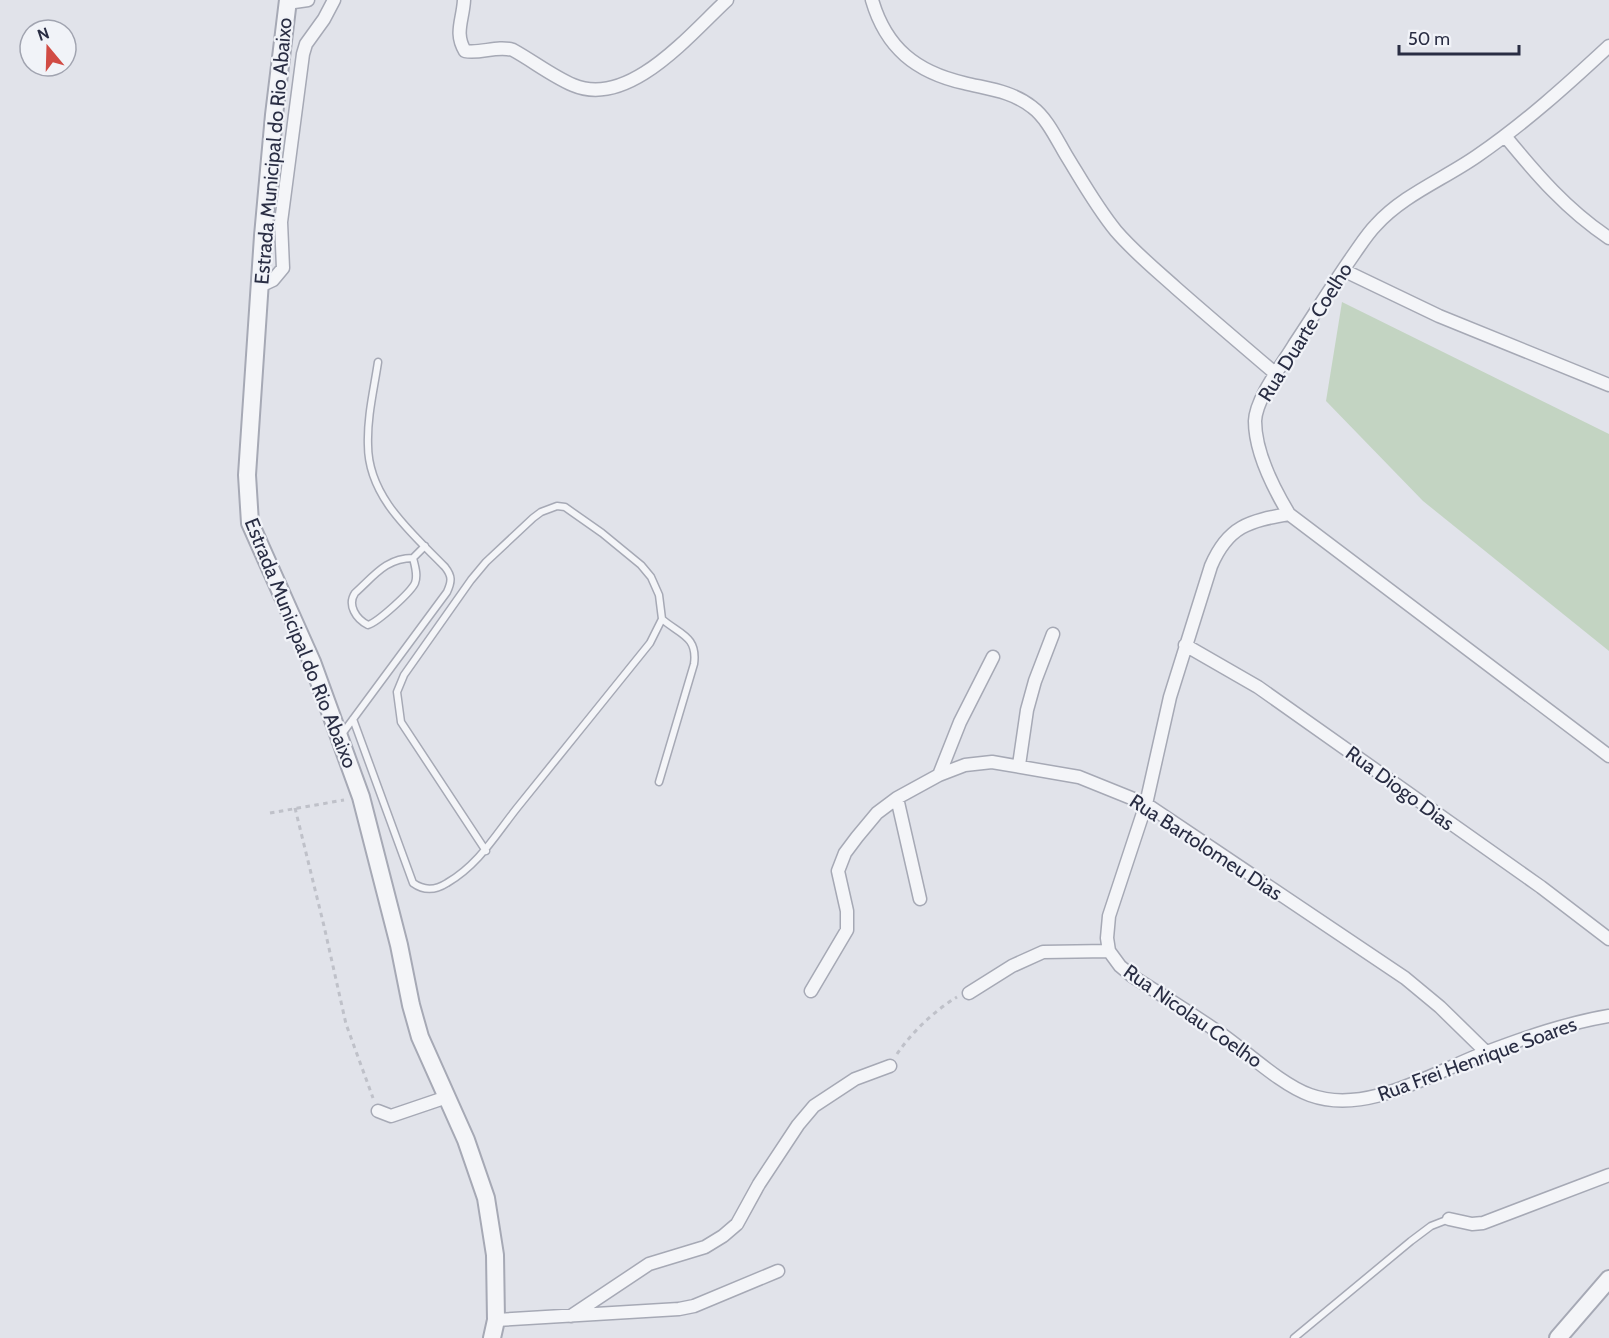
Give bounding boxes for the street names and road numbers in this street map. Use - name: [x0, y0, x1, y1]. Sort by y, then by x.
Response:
- street label: Estrada Municipal do Rio Abaixo: [249, 17, 297, 285]
- street label: Rua Duarte Coelho: [1253, 258, 1357, 406]
- street label: Estrada Municipal do Rio Abaixo: [240, 514, 362, 772]
- street label: Rua Diogo Dias: [1341, 741, 1459, 835]
- street label: Rua Bartolomeu Dias: [1125, 789, 1287, 905]
- street label: Rua Nicolau Coelho: [1119, 959, 1267, 1073]
- street label: Rua Frei Henrique Soares: [1374, 1012, 1580, 1106]

